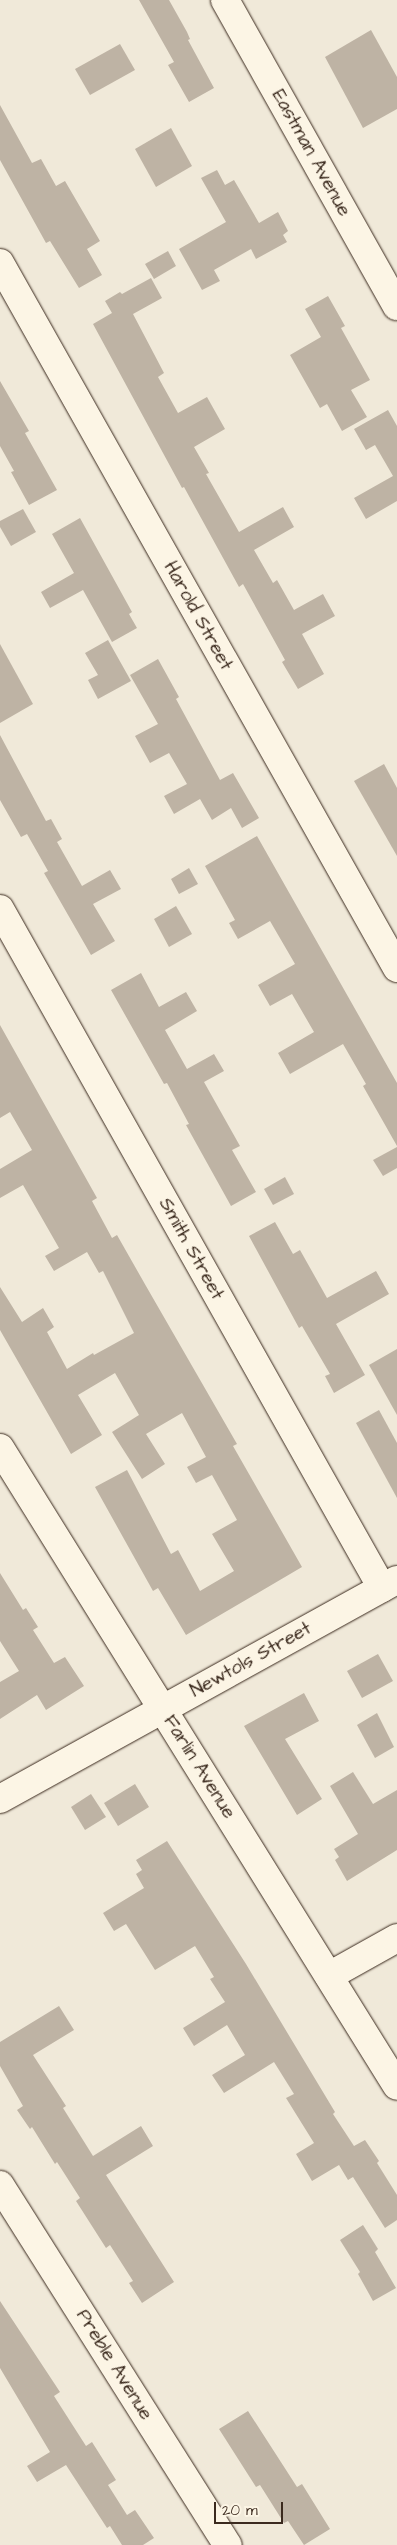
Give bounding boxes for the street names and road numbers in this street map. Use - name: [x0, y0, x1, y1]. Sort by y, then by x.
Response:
- street label: Eastman Avenue: [267, 86, 355, 220]
- street label: Harold Street: [159, 557, 237, 675]
- street label: Smith Street: [154, 1194, 228, 1304]
- street label: Newtols Street: [187, 1617, 315, 1703]
- street label: Farlin Avenue: [158, 1711, 240, 1823]
- street label: Preble Avenue: [71, 2305, 157, 2425]

